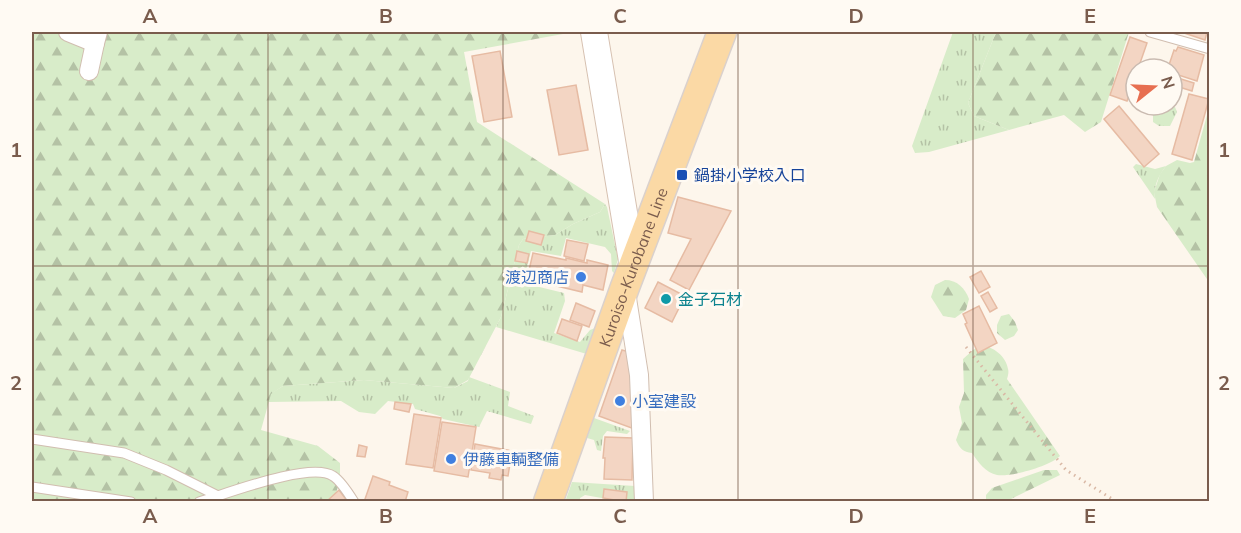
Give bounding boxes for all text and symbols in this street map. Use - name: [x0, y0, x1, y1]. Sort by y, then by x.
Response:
- text: A: [143, 3, 158, 28]
- text: B: [379, 3, 393, 28]
- text: C: [613, 3, 627, 28]
- text: D: [848, 3, 864, 28]
- text: E: [1084, 3, 1096, 28]
- north arrow: [1124, 57, 1184, 117]
- text: N: [1157, 74, 1180, 91]
- text: 1: [10, 137, 22, 162]
- text: 1: [1218, 137, 1230, 162]
- place label: 鍋掛小学校入口: [694, 165, 806, 185]
- marker: 鍋掛小学校入口: [675, 168, 689, 182]
- street label: Kuroiso-Kurobane Line: [595, 185, 672, 349]
- place label: 渡辺商店: [505, 267, 569, 287]
- marker: 渡辺商店: [574, 270, 588, 284]
- place label: 金子石材: [678, 289, 742, 309]
- marker: 金子石材: [659, 292, 673, 306]
- text: 2: [10, 370, 22, 395]
- text: 2: [1218, 370, 1230, 395]
- place label: 小室建設: [632, 391, 696, 411]
- marker: 小室建設: [613, 394, 627, 408]
- place label: 伊藤車輌整備: [463, 449, 559, 469]
- marker: 伊藤車輌整備: [444, 452, 458, 466]
- text: A: [143, 503, 158, 528]
- text: B: [379, 503, 393, 528]
- text: C: [613, 503, 627, 528]
- text: D: [848, 503, 864, 528]
- text: E: [1084, 503, 1096, 528]

